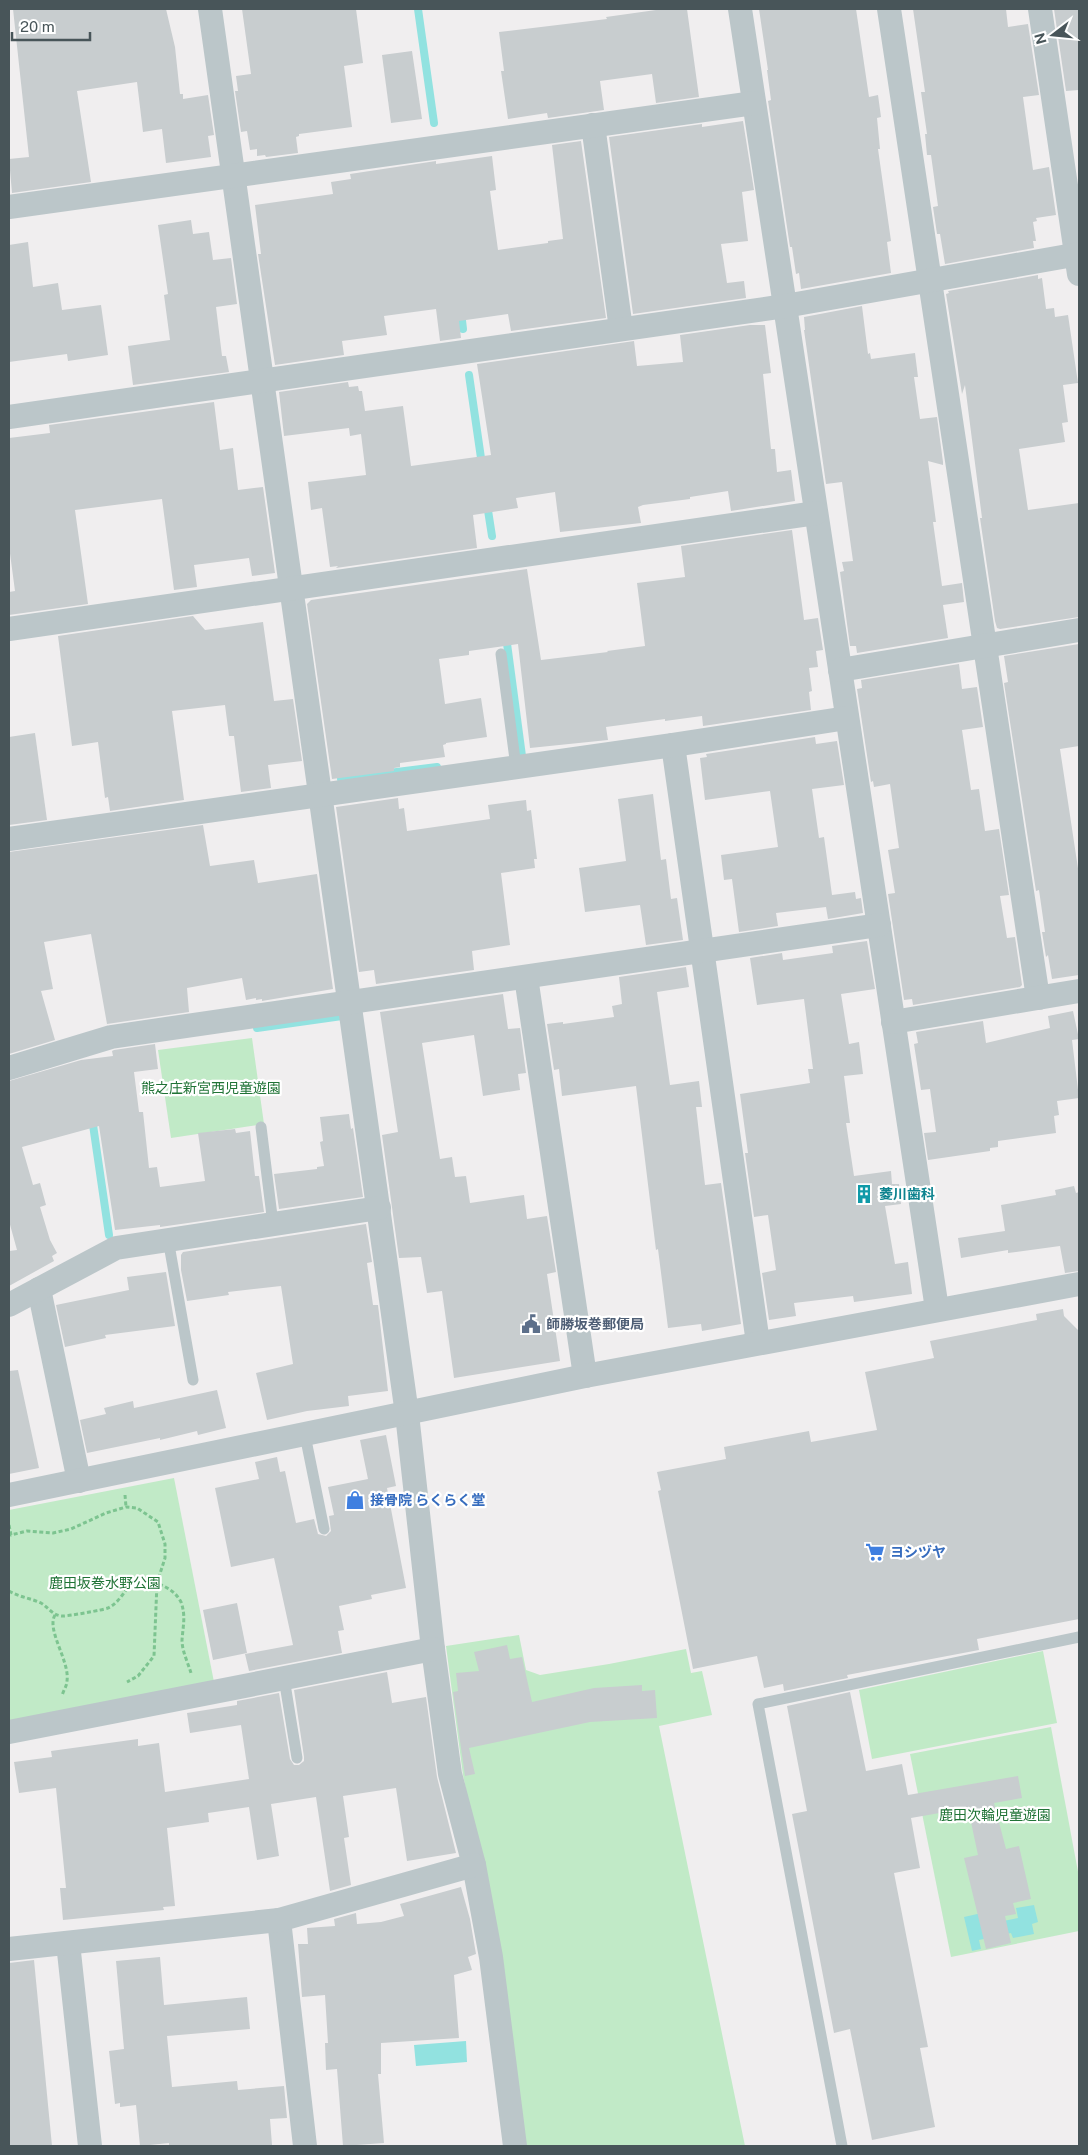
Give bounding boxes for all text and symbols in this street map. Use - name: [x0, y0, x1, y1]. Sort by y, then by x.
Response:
- scale bar: [12, 10, 90, 42]
- north arrow: [1028, 10, 1078, 60]
- text: 20 m: [20, 18, 55, 35]
- text: N: [1031, 31, 1050, 46]
- park label: 熊之庄新宮西児童遊園: [141, 1080, 281, 1096]
- building icon: 菱川歯科: [853, 1183, 875, 1205]
- place label: 菱川歯科: [879, 1186, 935, 1202]
- public building icon: 師勝坂巻郵便局: [520, 1313, 542, 1335]
- place label: 師勝坂巻郵便局: [546, 1316, 644, 1332]
- shop icon: 接骨院 らくらく堂: [344, 1489, 366, 1511]
- place label: 接骨院 らくらく堂: [370, 1492, 485, 1508]
- supermarket icon: ヨシヅヤ: [864, 1541, 886, 1563]
- place label: ヨシヅヤ: [890, 1544, 946, 1560]
- park label: 鹿田坂巻水野公園: [49, 1575, 161, 1591]
- park label: 鹿田次輪児童遊園: [939, 1807, 1051, 1823]

